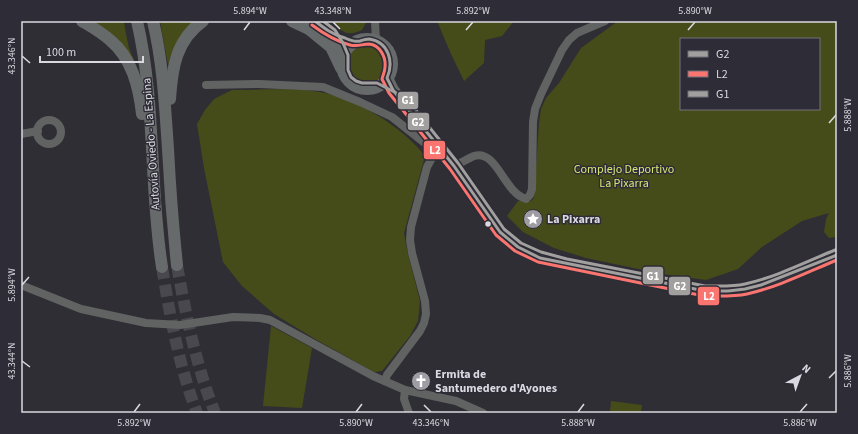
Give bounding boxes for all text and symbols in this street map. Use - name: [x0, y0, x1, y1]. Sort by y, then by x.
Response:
- text: 5.894°W: [233, 4, 267, 18]
- text: 43.348°N: [314, 4, 352, 18]
- text: 5.892°W: [456, 4, 490, 18]
- text: 5.890°W: [678, 4, 712, 18]
- text: 43.346°N: [5, 37, 19, 75]
- scale bar: [40, 38, 143, 64]
- legend: [680, 38, 820, 110]
- text: 100 m: [46, 44, 76, 61]
- text: G2: [716, 46, 729, 63]
- text: L2: [716, 66, 728, 83]
- street label: Autovía Oviedo - La Espina: [138, 77, 165, 211]
- text: G1: [716, 86, 729, 103]
- line badge: G1: [397, 91, 419, 110]
- text: G1: [402, 93, 415, 108]
- text: 5.888°W: [841, 98, 855, 132]
- line badge: G2: [407, 112, 430, 131]
- text: G2: [412, 115, 425, 130]
- line badge: L2: [423, 140, 446, 160]
- text: L2: [429, 143, 441, 158]
- park label: Complejo Deportivo La Pixarra: [574, 161, 674, 192]
- place icon: La Pixarra: [522, 208, 544, 230]
- place label: La Pixarra: [547, 211, 600, 228]
- unlabelled marker: [483, 219, 493, 229]
- line badge: G1: [642, 266, 664, 285]
- text: 5.894°W: [5, 268, 19, 302]
- text: G1: [647, 269, 660, 284]
- line badge: G2: [668, 276, 691, 296]
- text: G2: [674, 279, 687, 294]
- line badge: L2: [697, 286, 720, 306]
- text: L2: [703, 289, 715, 304]
- text: 43.344°N: [5, 342, 19, 380]
- text: 5.886°W: [841, 354, 855, 388]
- north arrow: [780, 356, 820, 396]
- text: N: [799, 361, 814, 377]
- place label: Ermita de Santumedero d'Ayones: [435, 366, 557, 397]
- church icon: Ermita de Santumedero d'Ayones: [410, 370, 432, 392]
- text: 5.892°W: [117, 416, 151, 430]
- text: 5.890°W: [339, 416, 373, 430]
- text: 43.346°N: [412, 416, 450, 430]
- text: 5.888°W: [561, 416, 595, 430]
- text: 5.886°W: [783, 416, 817, 430]

